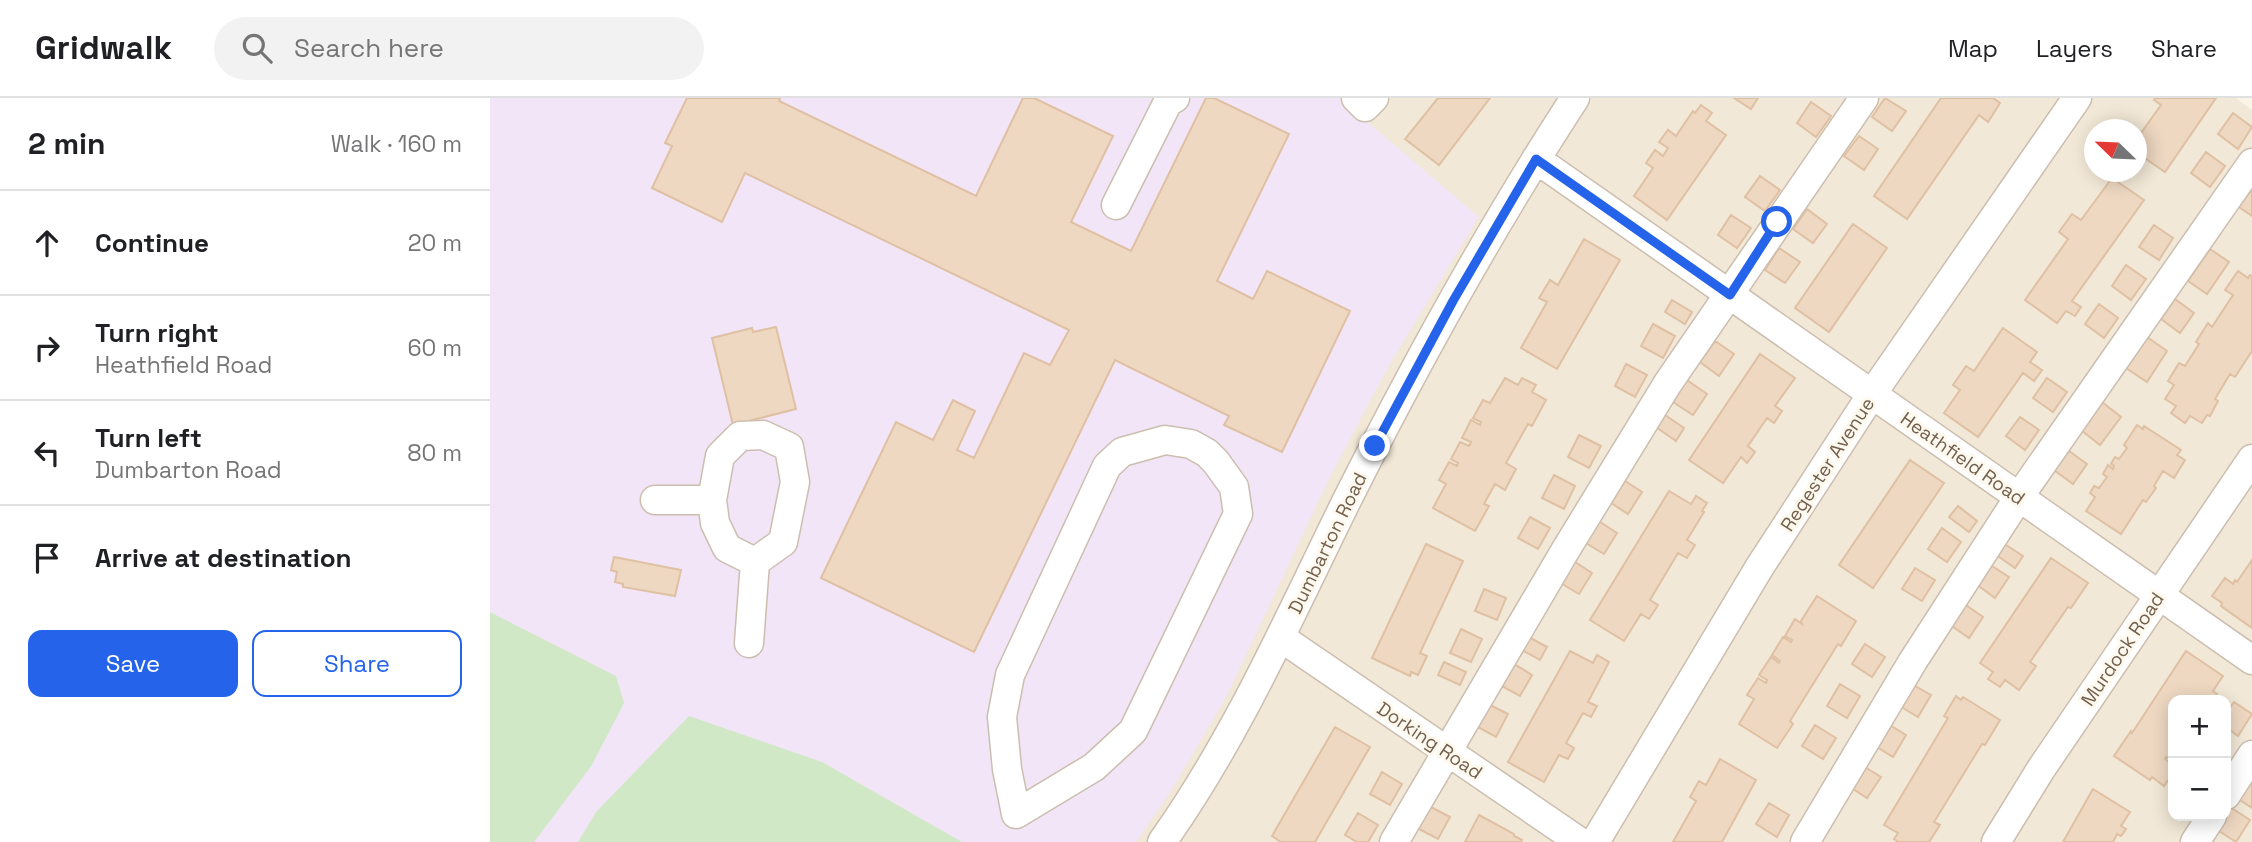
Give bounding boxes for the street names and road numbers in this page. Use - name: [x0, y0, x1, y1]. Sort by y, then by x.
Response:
- street label: Regester Avenue: [1775, 392, 1880, 536]
- street label: Heathfield Road: [1896, 406, 2030, 511]
- street label: Dumbarton Road: [1282, 468, 1372, 618]
- street label: Murdock Road: [2075, 588, 2170, 711]
- street label: Dorking Road: [1372, 696, 1487, 785]

